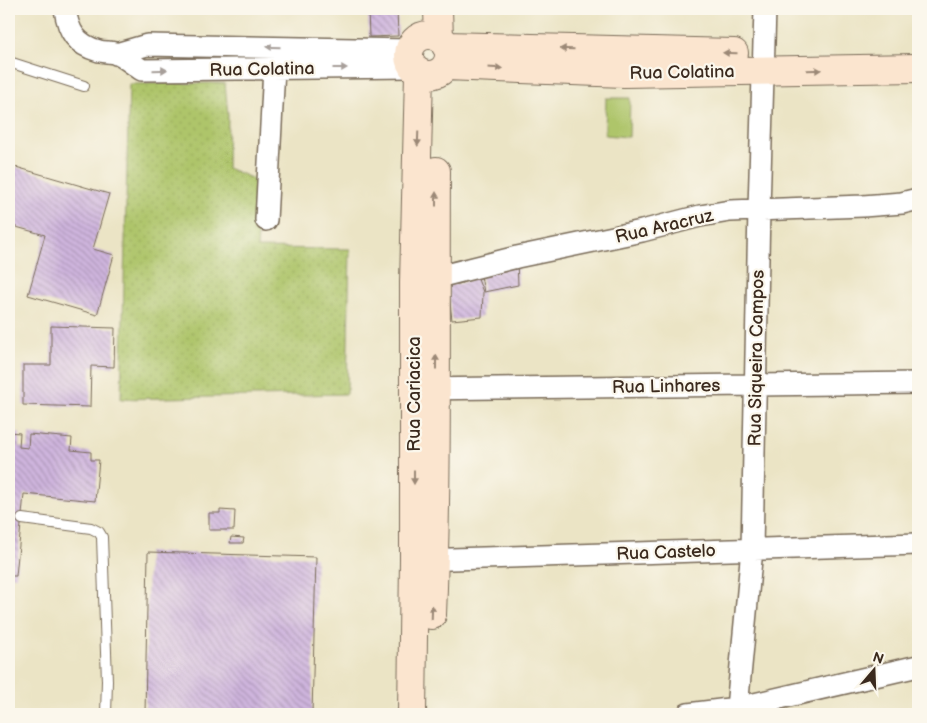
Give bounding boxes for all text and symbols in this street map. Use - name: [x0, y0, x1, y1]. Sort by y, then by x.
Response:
- one-way arrow: [265, 43, 281, 51]
- one-way arrow: [559, 45, 575, 53]
- one-way arrow: [721, 49, 737, 57]
- street label: Rua Colatina: [209, 58, 315, 81]
- street label: Rua Colatina: [629, 61, 735, 84]
- one-way arrow: [333, 64, 349, 72]
- one-way arrow: [487, 64, 503, 72]
- one-way arrow: [153, 65, 169, 73]
- one-way arrow: [807, 66, 823, 74]
- one-way arrow: [414, 132, 422, 148]
- one-way arrow: [432, 191, 440, 207]
- street label: Rua Aracruz: [613, 205, 716, 248]
- street label: Rua Siqueira Campos: [744, 269, 769, 447]
- street label: Rua Cariacica: [404, 336, 425, 452]
- one-way arrow: [432, 354, 440, 370]
- street label: Rua Linhares: [612, 375, 720, 398]
- one-way arrow: [410, 469, 418, 485]
- street label: Rua Castelo: [616, 540, 716, 565]
- one-way arrow: [428, 604, 436, 620]
- north arrow: [850, 646, 900, 696]
- text: N: [870, 648, 886, 668]

